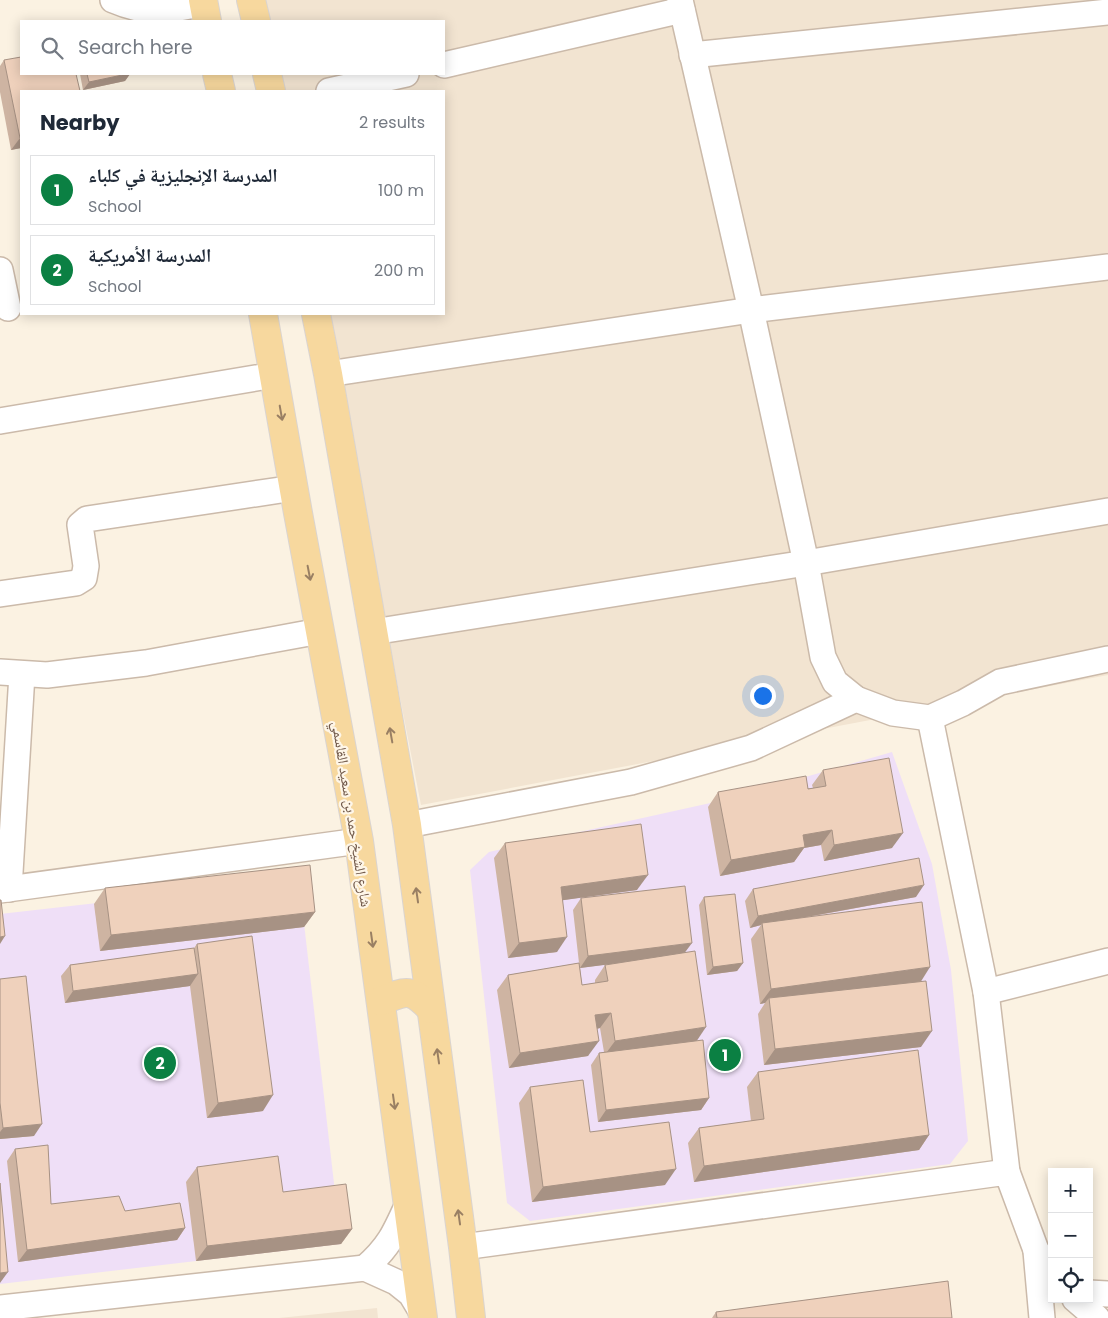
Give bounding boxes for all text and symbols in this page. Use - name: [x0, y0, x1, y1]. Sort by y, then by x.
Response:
- search box: [20, 20, 445, 75]
- icon: search: [38, 34, 66, 62]
- text: Search here: [78, 34, 192, 61]
- text: Nearby: [40, 108, 120, 137]
- text: 2 results: [359, 111, 425, 134]
- text: المدرسة الإنجليزية في كلباء: [88, 162, 278, 189]
- text: 1: [54, 179, 60, 202]
- text: 100 m: [378, 179, 424, 202]
- text: School: [88, 195, 142, 218]
- text: المدرسة الأمريكية: [88, 242, 211, 269]
- text: 2: [52, 259, 62, 282]
- text: 200 m: [374, 259, 424, 282]
- text: School: [88, 275, 142, 298]
- one-way arrow: [276, 405, 286, 421]
- one-way arrow: [305, 565, 315, 581]
- your location: [750, 683, 776, 709]
- street label: شارع الشيخ حمد بن سعيد القاسمي: [325, 720, 377, 909]
- one-way arrow: [386, 727, 396, 743]
- one-way arrow: [411, 888, 421, 904]
- one-way arrow: [368, 932, 378, 948]
- pin: 1: [709, 1036, 741, 1074]
- pin: 2: [144, 1044, 176, 1082]
- one-way arrow: [433, 1049, 443, 1065]
- one-way arrow: [389, 1093, 399, 1109]
- map controls: [1048, 1168, 1093, 1303]
- button: +: [1048, 1168, 1093, 1213]
- one-way arrow: [454, 1210, 464, 1226]
- button: −: [1048, 1213, 1093, 1258]
- button: locate: [1048, 1258, 1093, 1303]

